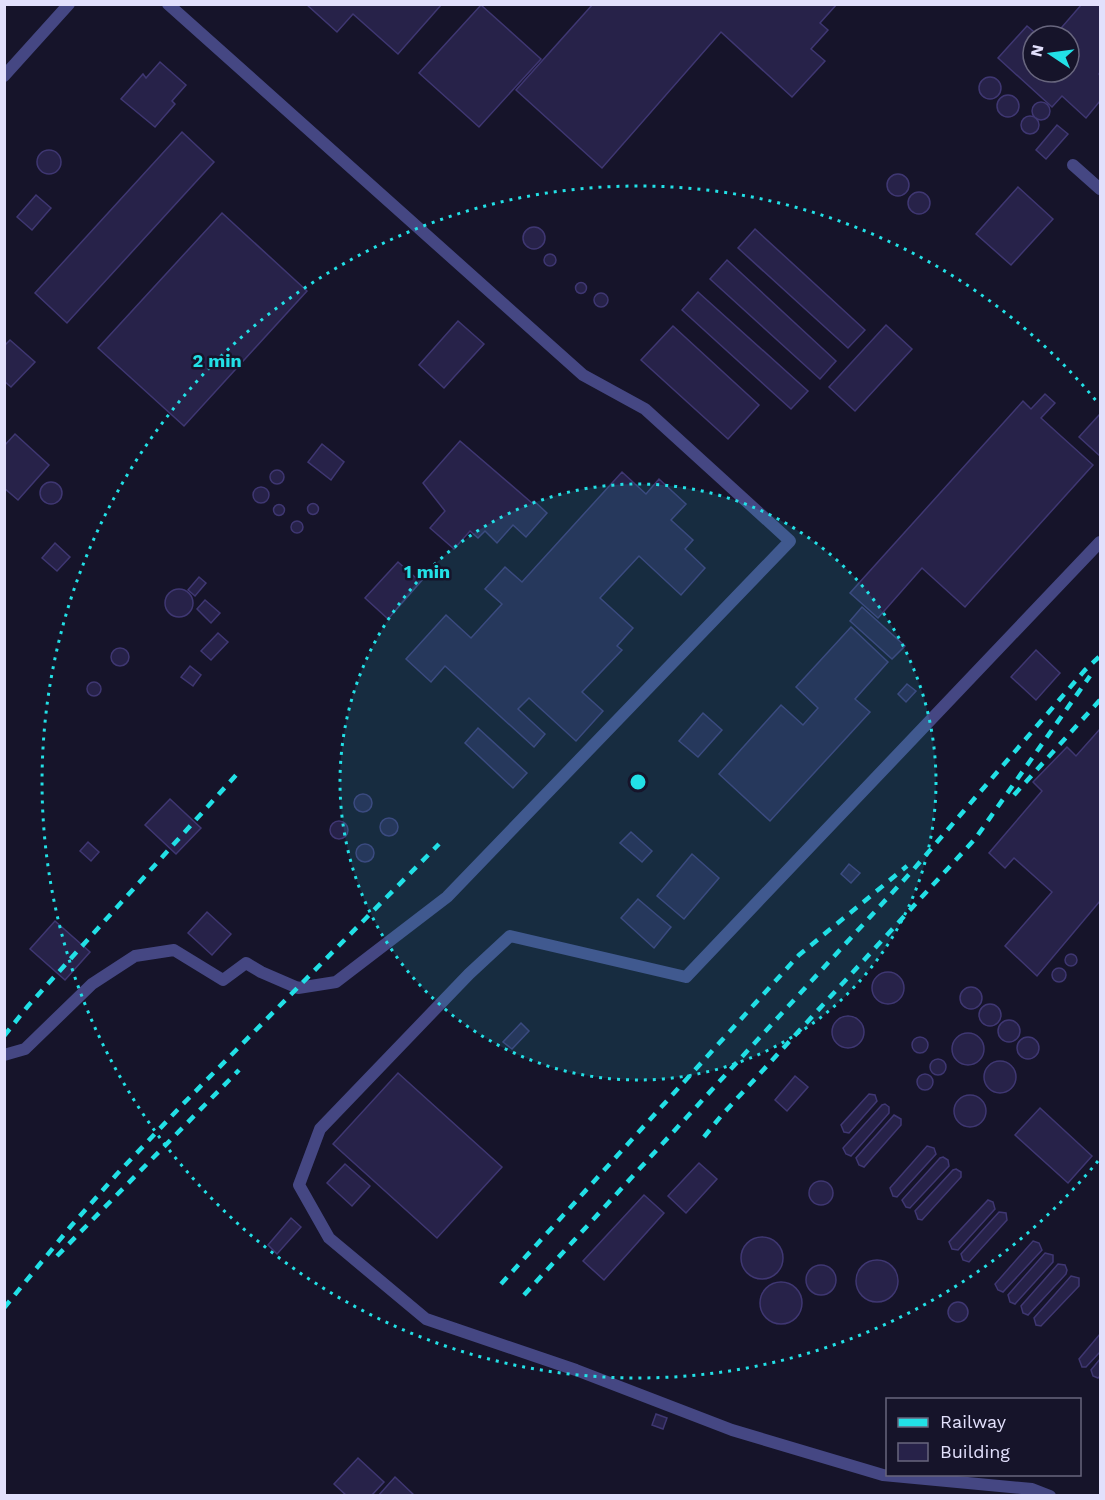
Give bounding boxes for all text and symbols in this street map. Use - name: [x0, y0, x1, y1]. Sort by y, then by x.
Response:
- north arrow: [1021, 24, 1081, 84]
- text: N: [1026, 43, 1047, 59]
- text: 2 min: [192, 350, 242, 371]
- text: 1 min: [404, 561, 450, 582]
- centre of rings: [628, 772, 648, 792]
- legend: [886, 1398, 1081, 1476]
- text: Railway: [940, 1411, 1007, 1432]
- text: Building: [940, 1441, 1010, 1462]

